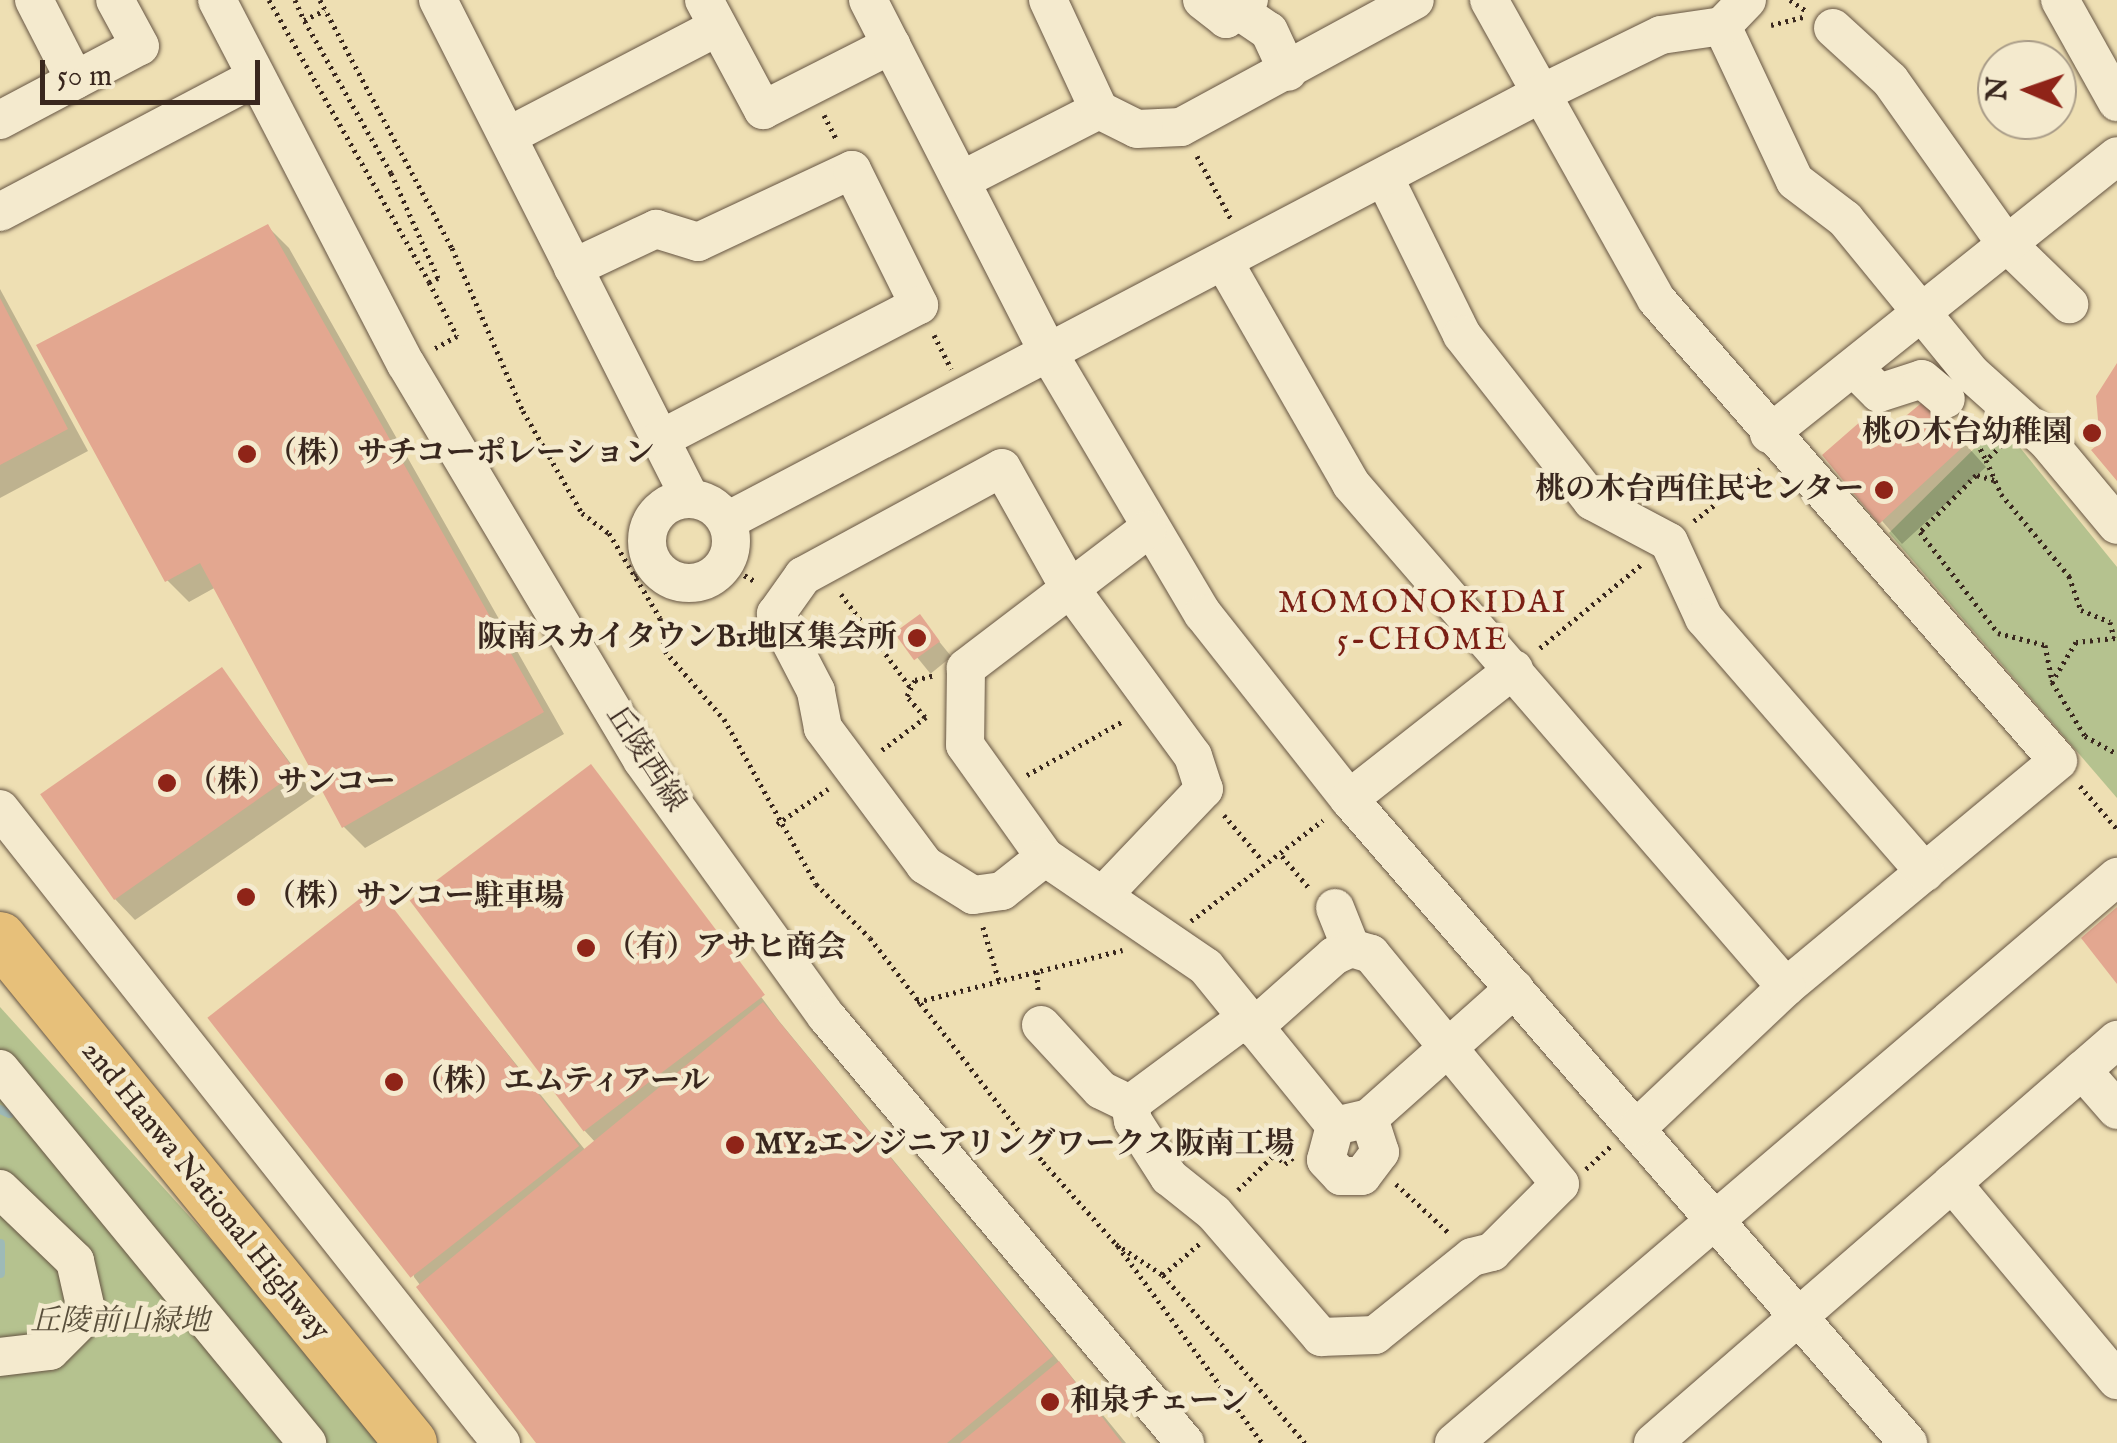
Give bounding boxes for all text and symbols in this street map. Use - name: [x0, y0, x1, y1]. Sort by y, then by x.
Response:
- scale bar: [45, 40, 265, 102]
- north arrow: [1977, 40, 2077, 140]
- text: 50 m: [57, 58, 112, 96]
- text: N: [1981, 76, 2016, 102]
- place label: 桃の木台幼稚園: [1862, 415, 2072, 451]
- marker: 桃の木台幼稚園: [2081, 422, 2103, 444]
- place label: （株）サチコーポレーション: [267, 436, 657, 472]
- marker: （株）サチコーポレーション: [236, 443, 258, 465]
- place label: 桃の木台西住民センター: [1534, 472, 1864, 508]
- marker: 桃の木台西住民センター: [1873, 479, 1895, 501]
- district label: MOMONOKIDAI 5-CHOME: [1278, 586, 1568, 661]
- place label: 阪南スカイタウンB1地区集会所: [476, 620, 897, 656]
- marker: 阪南スカイタウンB1地区集会所: [906, 627, 928, 649]
- street label: 丘陵西線: [597, 699, 693, 819]
- place label: （株）サンコー: [187, 765, 397, 801]
- marker: （株）サンコー: [156, 772, 178, 794]
- place label: （株）サンコー駐車場: [266, 879, 566, 915]
- marker: （株）サンコー駐車場: [235, 886, 257, 908]
- place label: （有）アサヒ商会: [606, 930, 846, 966]
- marker: （有）アサヒ商会: [575, 937, 597, 959]
- street label: 2nd Hanwa National Highway: [73, 1034, 337, 1348]
- place label: （株）エムティアール: [414, 1064, 713, 1100]
- marker: （株）エムティアール: [383, 1071, 405, 1093]
- place label: MY2エンジニアリングワークス阪南工場: [755, 1127, 1298, 1163]
- marker: MY2エンジニアリングワークス阪南工場: [724, 1134, 746, 1156]
- park label: 丘陵前山緑地: [30, 1304, 210, 1340]
- place label: 和泉チェーン: [1070, 1384, 1250, 1420]
- marker: 和泉チェーン: [1039, 1391, 1061, 1413]

